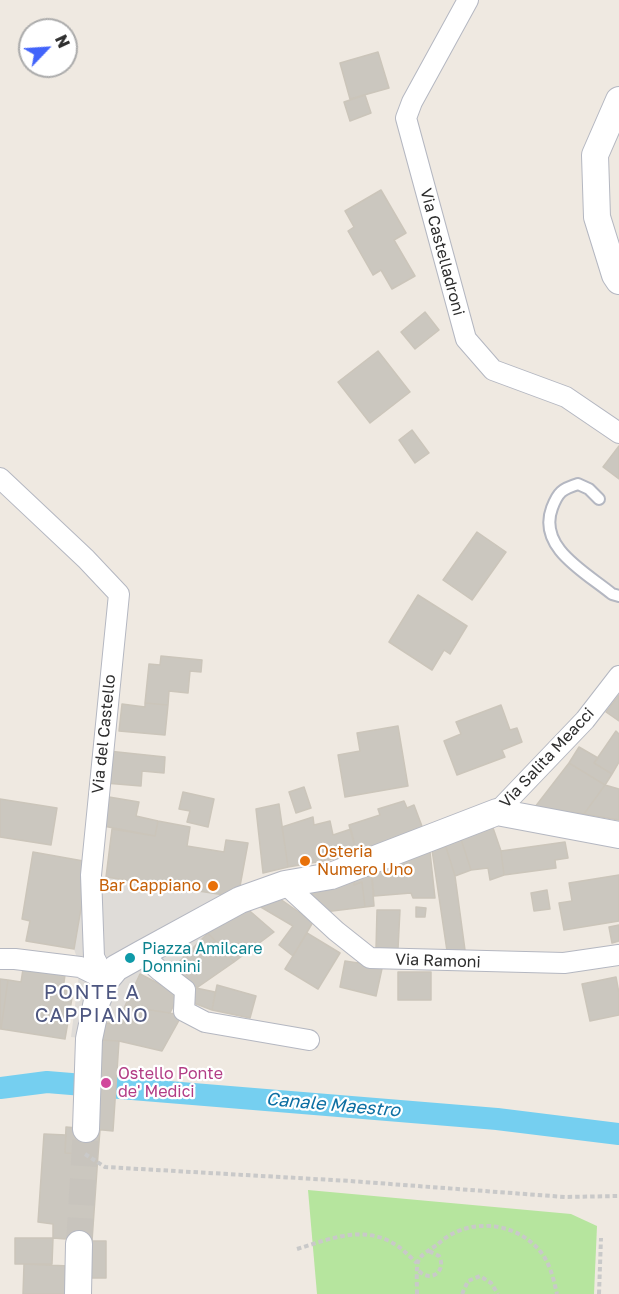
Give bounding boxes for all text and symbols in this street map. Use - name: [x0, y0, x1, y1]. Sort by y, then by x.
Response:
- north arrow: [18, 18, 78, 78]
- text: N: [51, 31, 74, 51]
- street label: Via Castelladroni: [416, 186, 468, 318]
- street label: Via del Castello: [88, 673, 120, 795]
- street label: Via Salita Meacci: [496, 704, 598, 812]
- place label: Osteria Numero Uno: [317, 842, 413, 880]
- marker: Osteria Numero Uno: [298, 854, 312, 868]
- place label: Bar Cappiano: [99, 876, 201, 896]
- marker: Bar Cappiano: [206, 879, 220, 893]
- place label: Piazza Amilcare Donnini: [142, 939, 263, 977]
- street label: Via Ramoni: [395, 950, 481, 972]
- marker: Piazza Amilcare Donnini: [123, 951, 137, 965]
- district label: PONTE A CAPPIANO: [35, 981, 149, 1028]
- place label: Ostello Ponte de' Medici: [118, 1064, 223, 1102]
- marker: Ostello Ponte de' Medici: [99, 1076, 113, 1090]
- water label: Canale Maestro: [265, 1088, 401, 1122]

